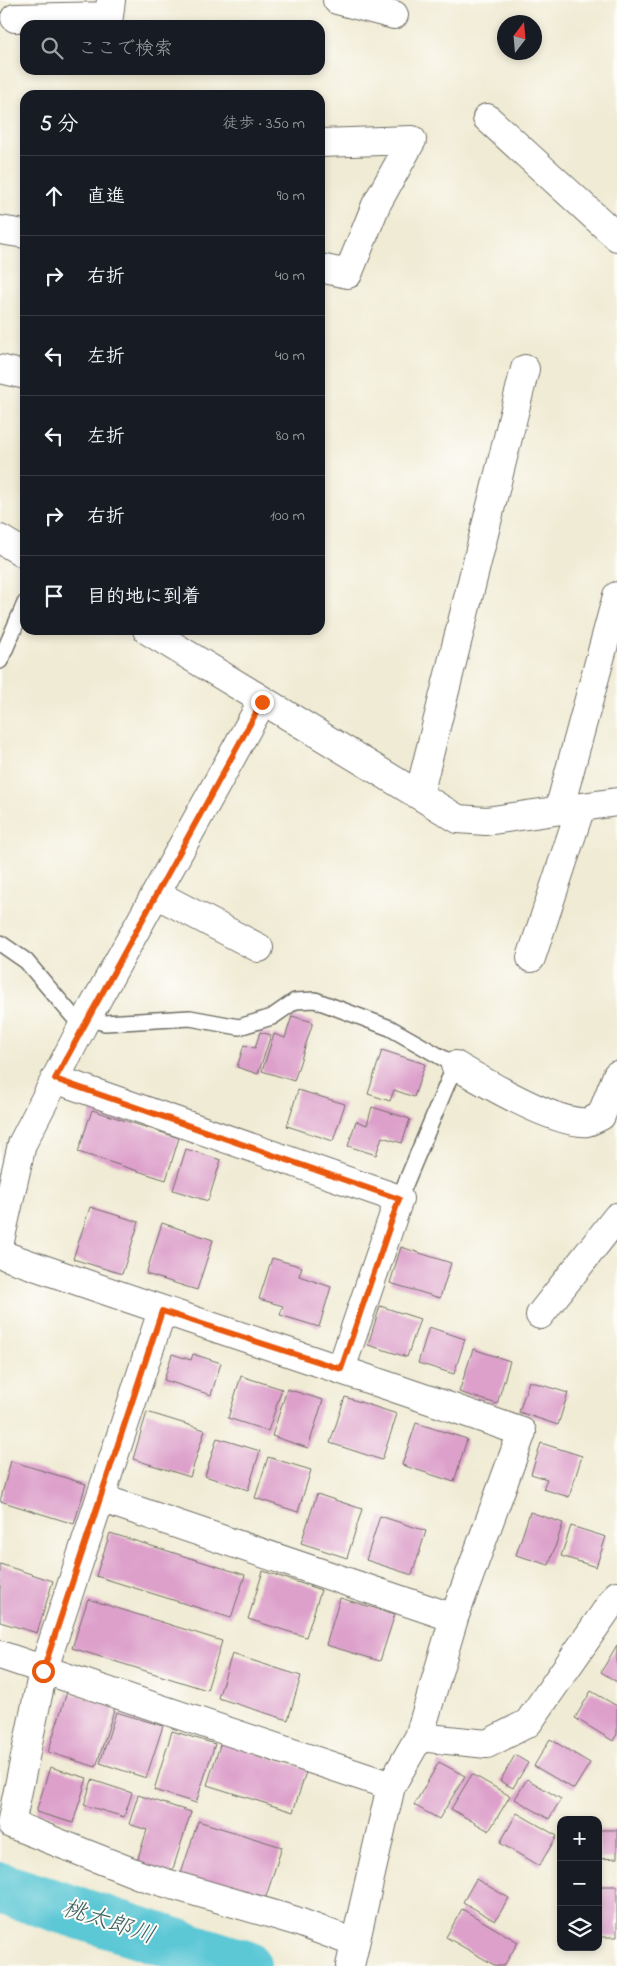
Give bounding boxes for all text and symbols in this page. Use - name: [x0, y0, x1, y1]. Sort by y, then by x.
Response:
- north arrow: [497, 15, 542, 60]
- search box: [20, 20, 325, 75]
- icon: search: [38, 34, 66, 62]
- text: ここで検索: [78, 36, 173, 63]
- text: 5 分: [40, 110, 78, 140]
- text: 徒歩 · 350 m: [223, 112, 305, 136]
- icon: ahead: [40, 182, 68, 210]
- text: 直進: [87, 184, 125, 211]
- text: 90 m: [277, 184, 305, 208]
- icon: right: [40, 262, 68, 290]
- text: 右折: [87, 264, 125, 291]
- text: 40 m: [275, 264, 305, 288]
- icon: left: [40, 342, 68, 370]
- text: 左折: [87, 344, 125, 371]
- text: 40 m: [275, 344, 305, 368]
- icon: left: [40, 422, 68, 450]
- text: 左折: [87, 424, 125, 451]
- text: 80 m: [276, 424, 305, 448]
- icon: right: [40, 502, 68, 530]
- text: 右折: [87, 504, 125, 531]
- text: 100 m: [270, 504, 305, 528]
- icon: arrive: [40, 582, 68, 610]
- text: 目的地に到着: [87, 584, 201, 611]
- route end: [251, 691, 274, 714]
- route start: [32, 1660, 55, 1683]
- map controls: [557, 1816, 602, 1951]
- button: +: [557, 1816, 602, 1861]
- button: −: [557, 1861, 602, 1906]
- water label: 桃太郎川: [57, 1892, 159, 1954]
- button: layers: [557, 1906, 602, 1951]

